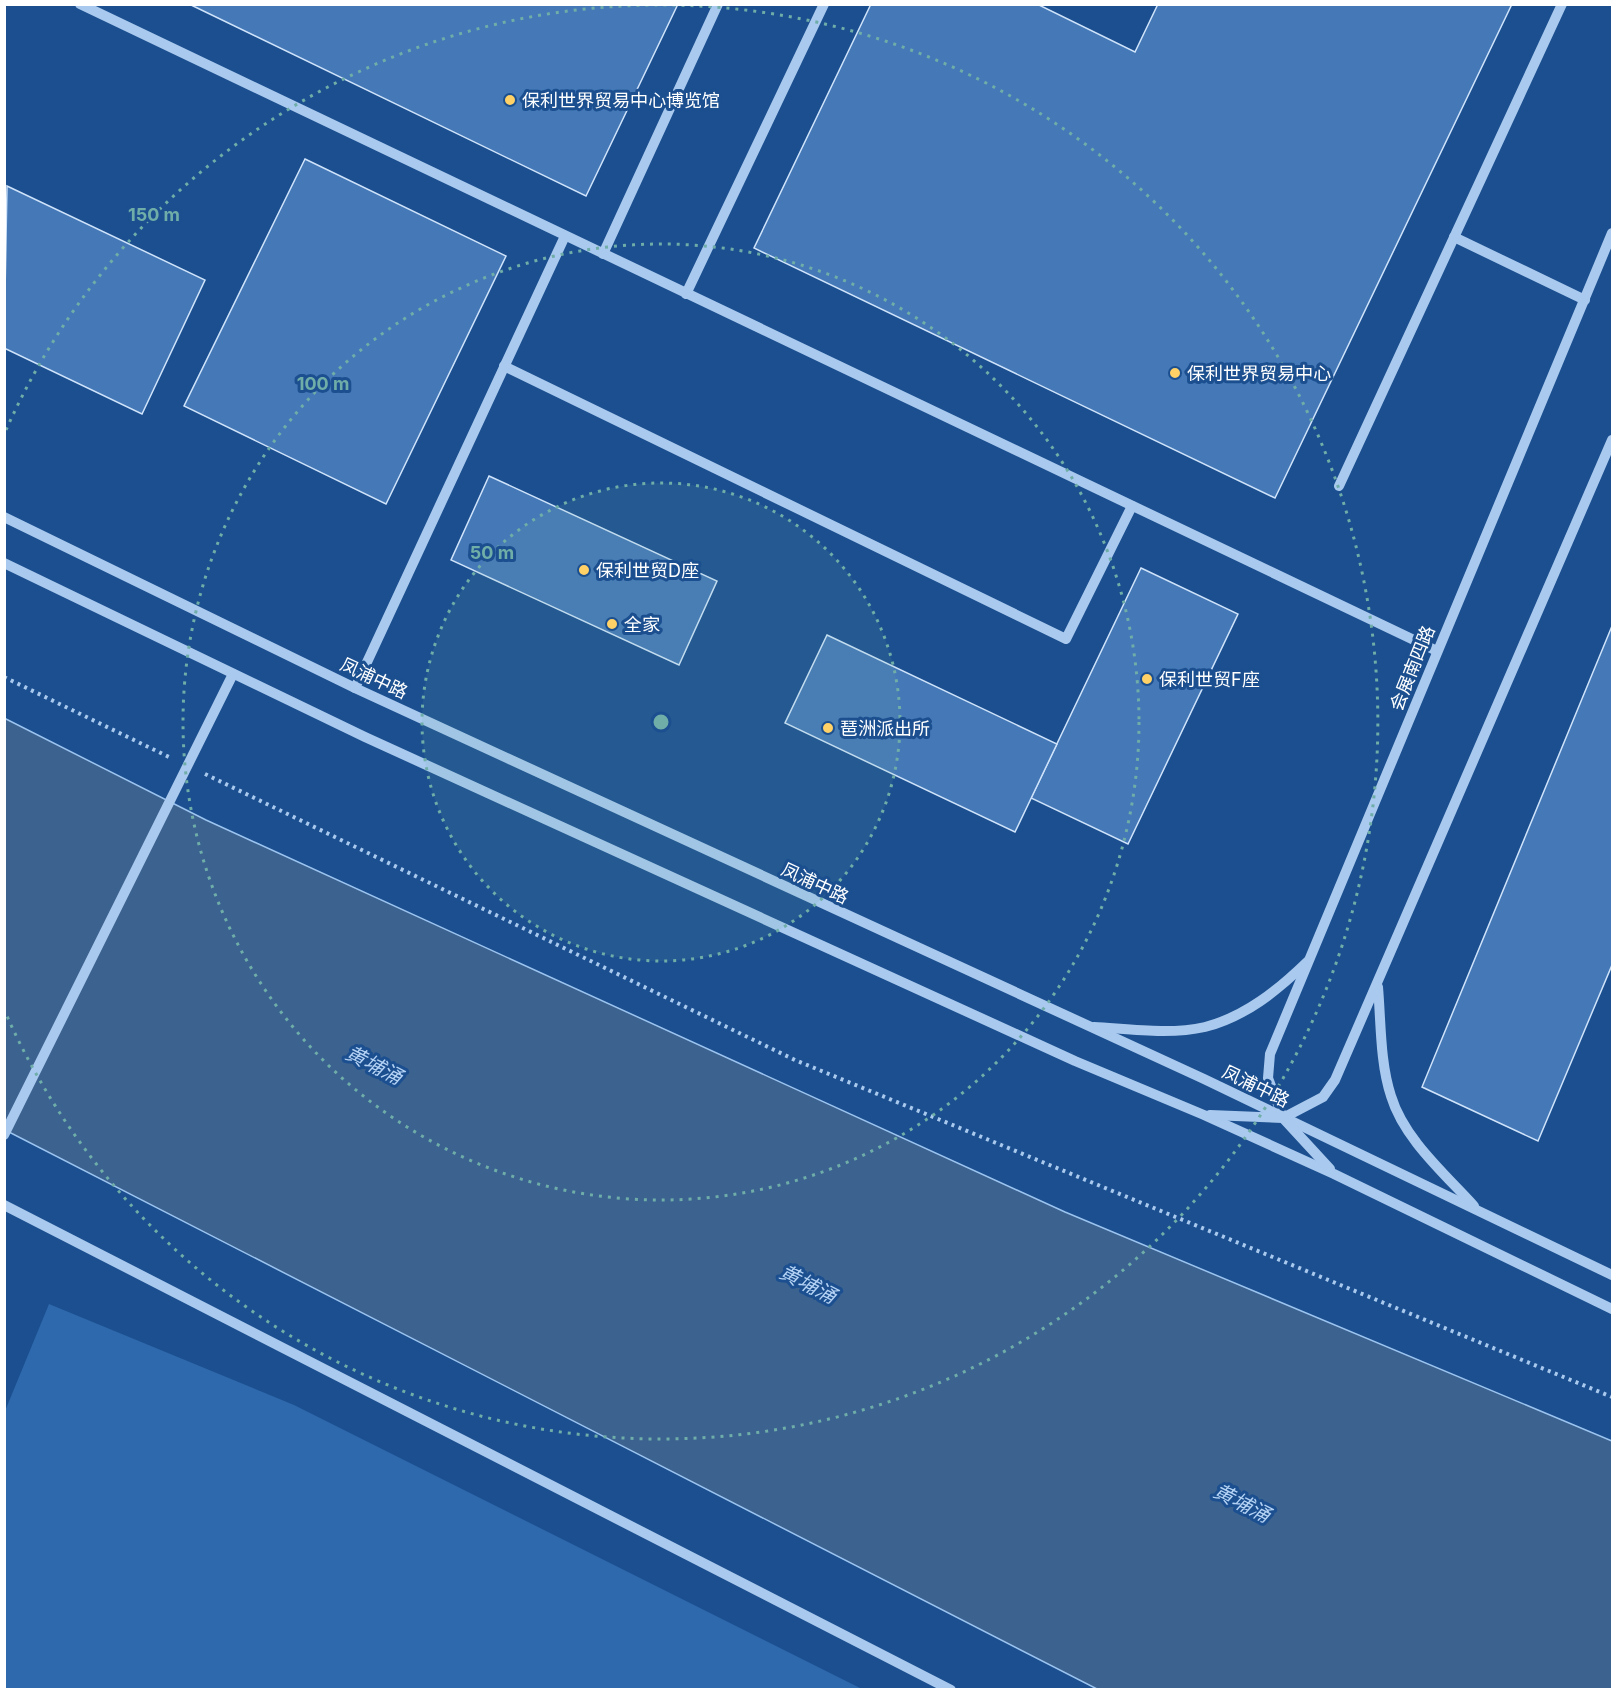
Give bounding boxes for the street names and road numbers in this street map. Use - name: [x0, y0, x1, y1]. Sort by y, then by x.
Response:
- street label: 会展南四路: [1385, 622, 1439, 714]
- street label: 凤浦中路: [337, 653, 411, 703]
- street label: 凤浦中路: [778, 858, 852, 908]
- street label: 凤浦中路: [1219, 1061, 1293, 1111]

